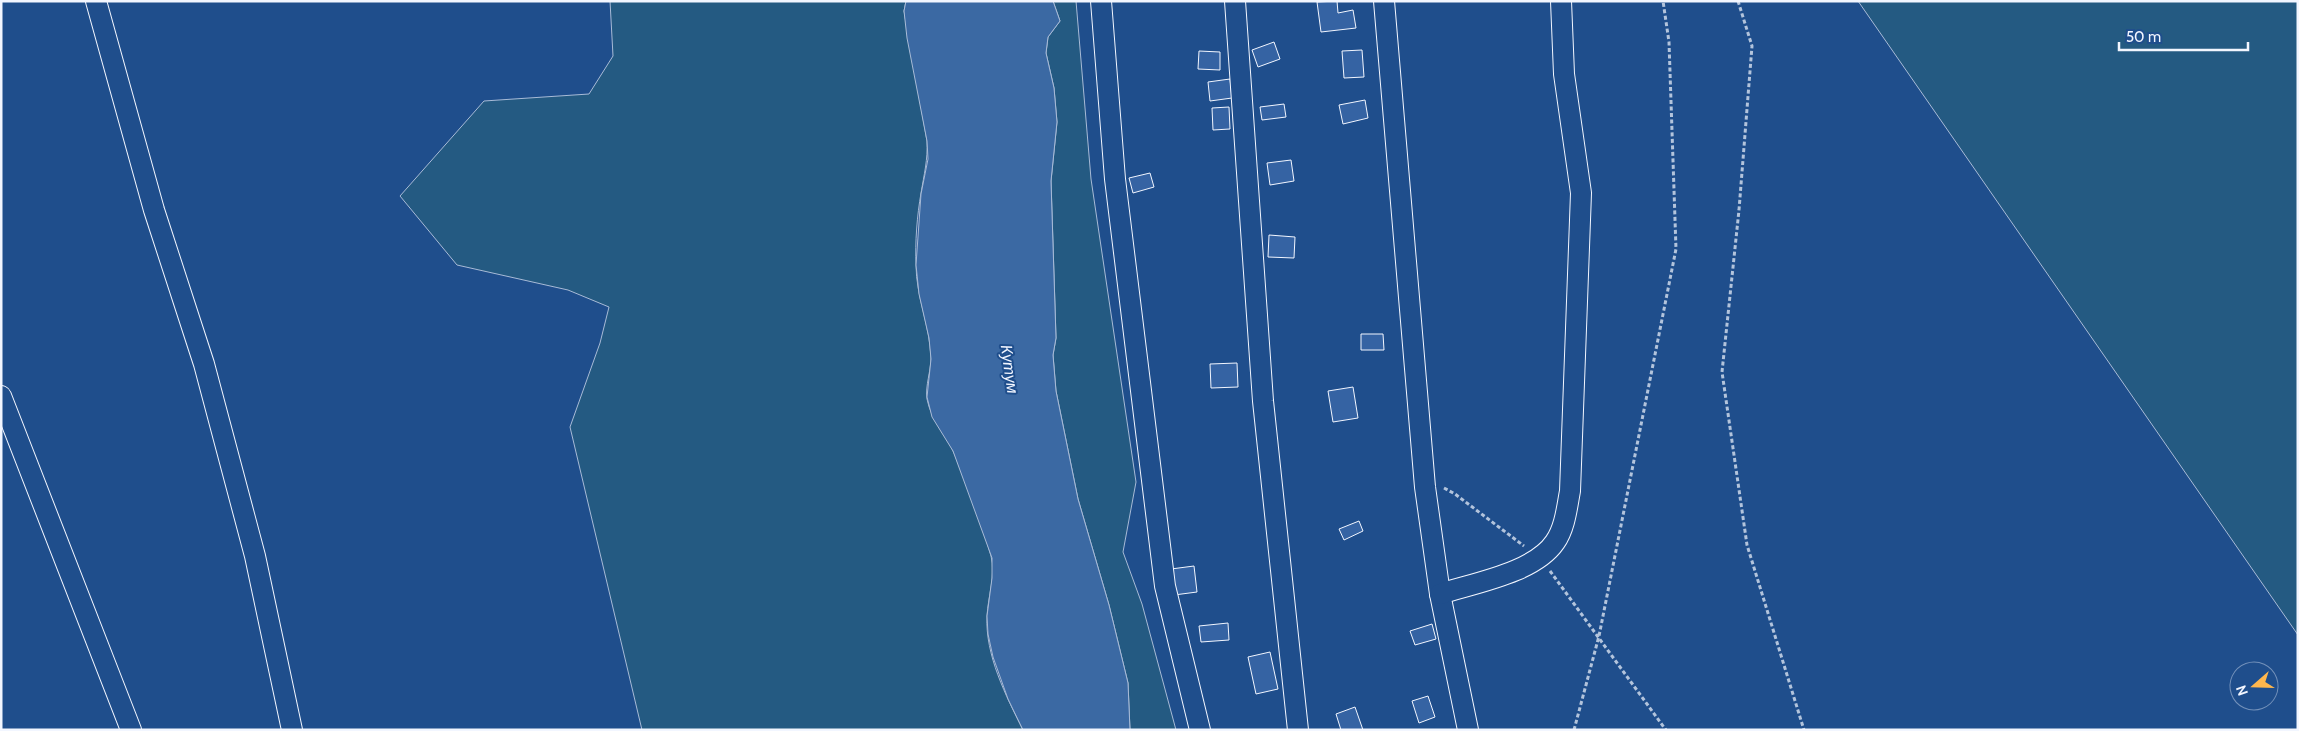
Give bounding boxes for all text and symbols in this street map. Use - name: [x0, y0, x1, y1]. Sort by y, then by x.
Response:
- scale bar: [2119, 20, 2248, 52]
- text: 50 m: [2126, 28, 2161, 46]
- water label: Кутум: [997, 343, 1022, 395]
- north arrow: [2229, 661, 2279, 711]
- text: N: [2232, 683, 2252, 698]

